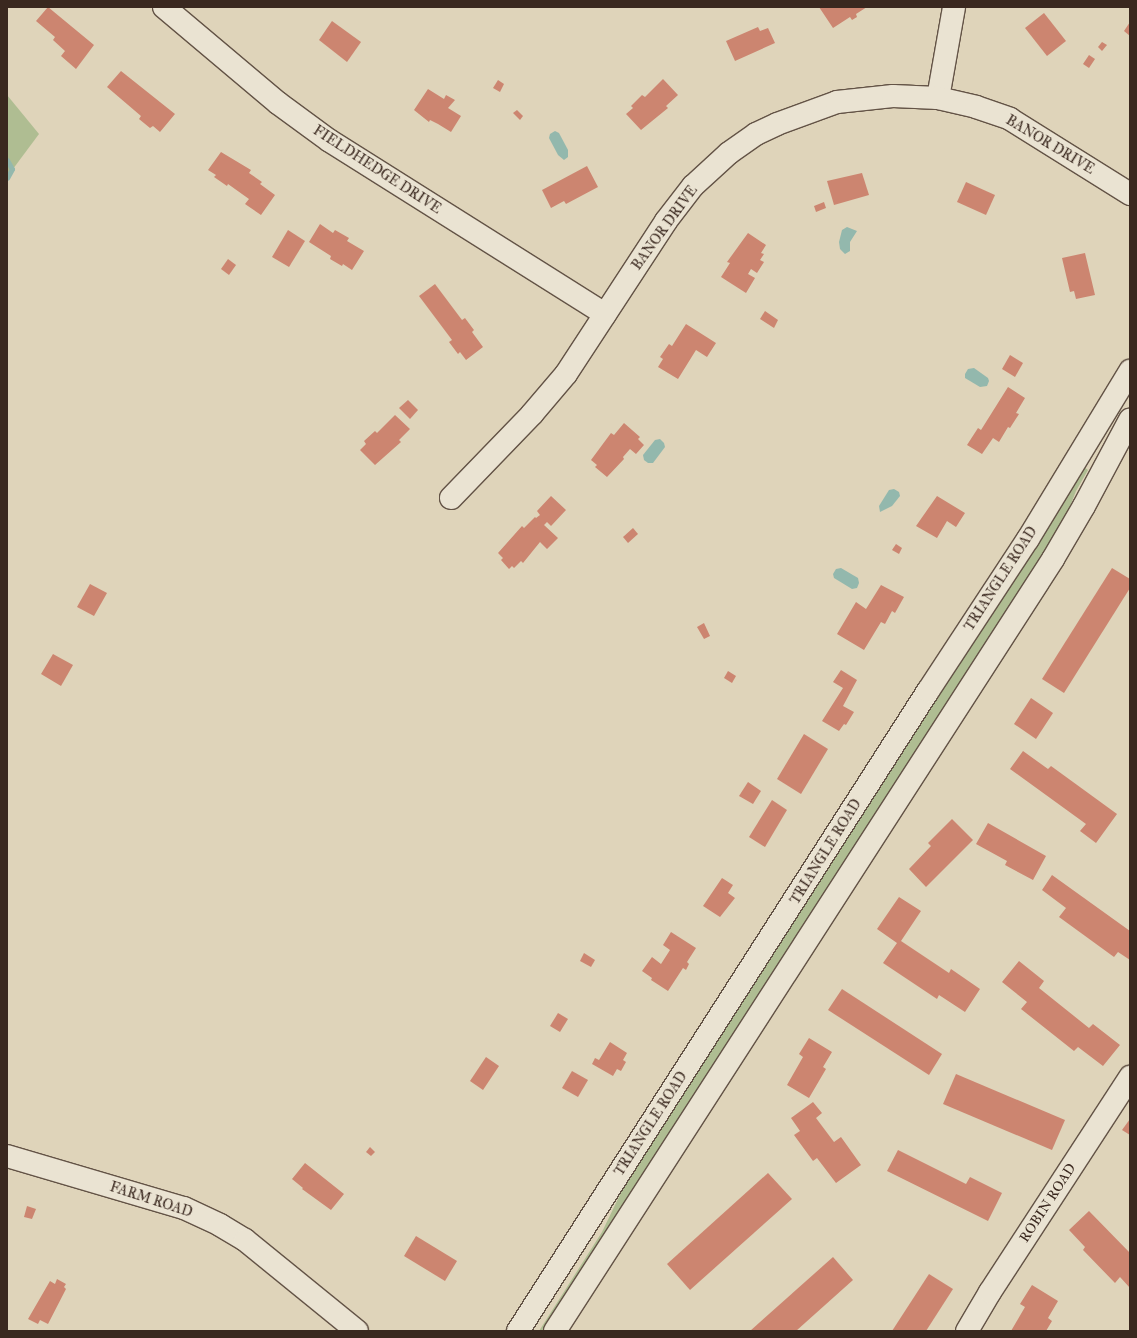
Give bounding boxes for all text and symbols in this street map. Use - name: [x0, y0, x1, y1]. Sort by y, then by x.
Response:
- street label: BANOR DRIVE: [1003, 112, 1097, 178]
- street label: FIELDHEDGE DRIVE: [310, 122, 444, 218]
- street label: BANOR DRIVE: [629, 182, 701, 274]
- street label: TRIANGLE ROAD: [961, 524, 1041, 634]
- street label: TRIANGLE ROAD: [787, 796, 865, 908]
- street label: TRIANGLE ROAD: [611, 1069, 691, 1179]
- street label: ROBIN ROAD: [1016, 1160, 1080, 1246]
- street label: FARM ROAD: [108, 1179, 194, 1221]

